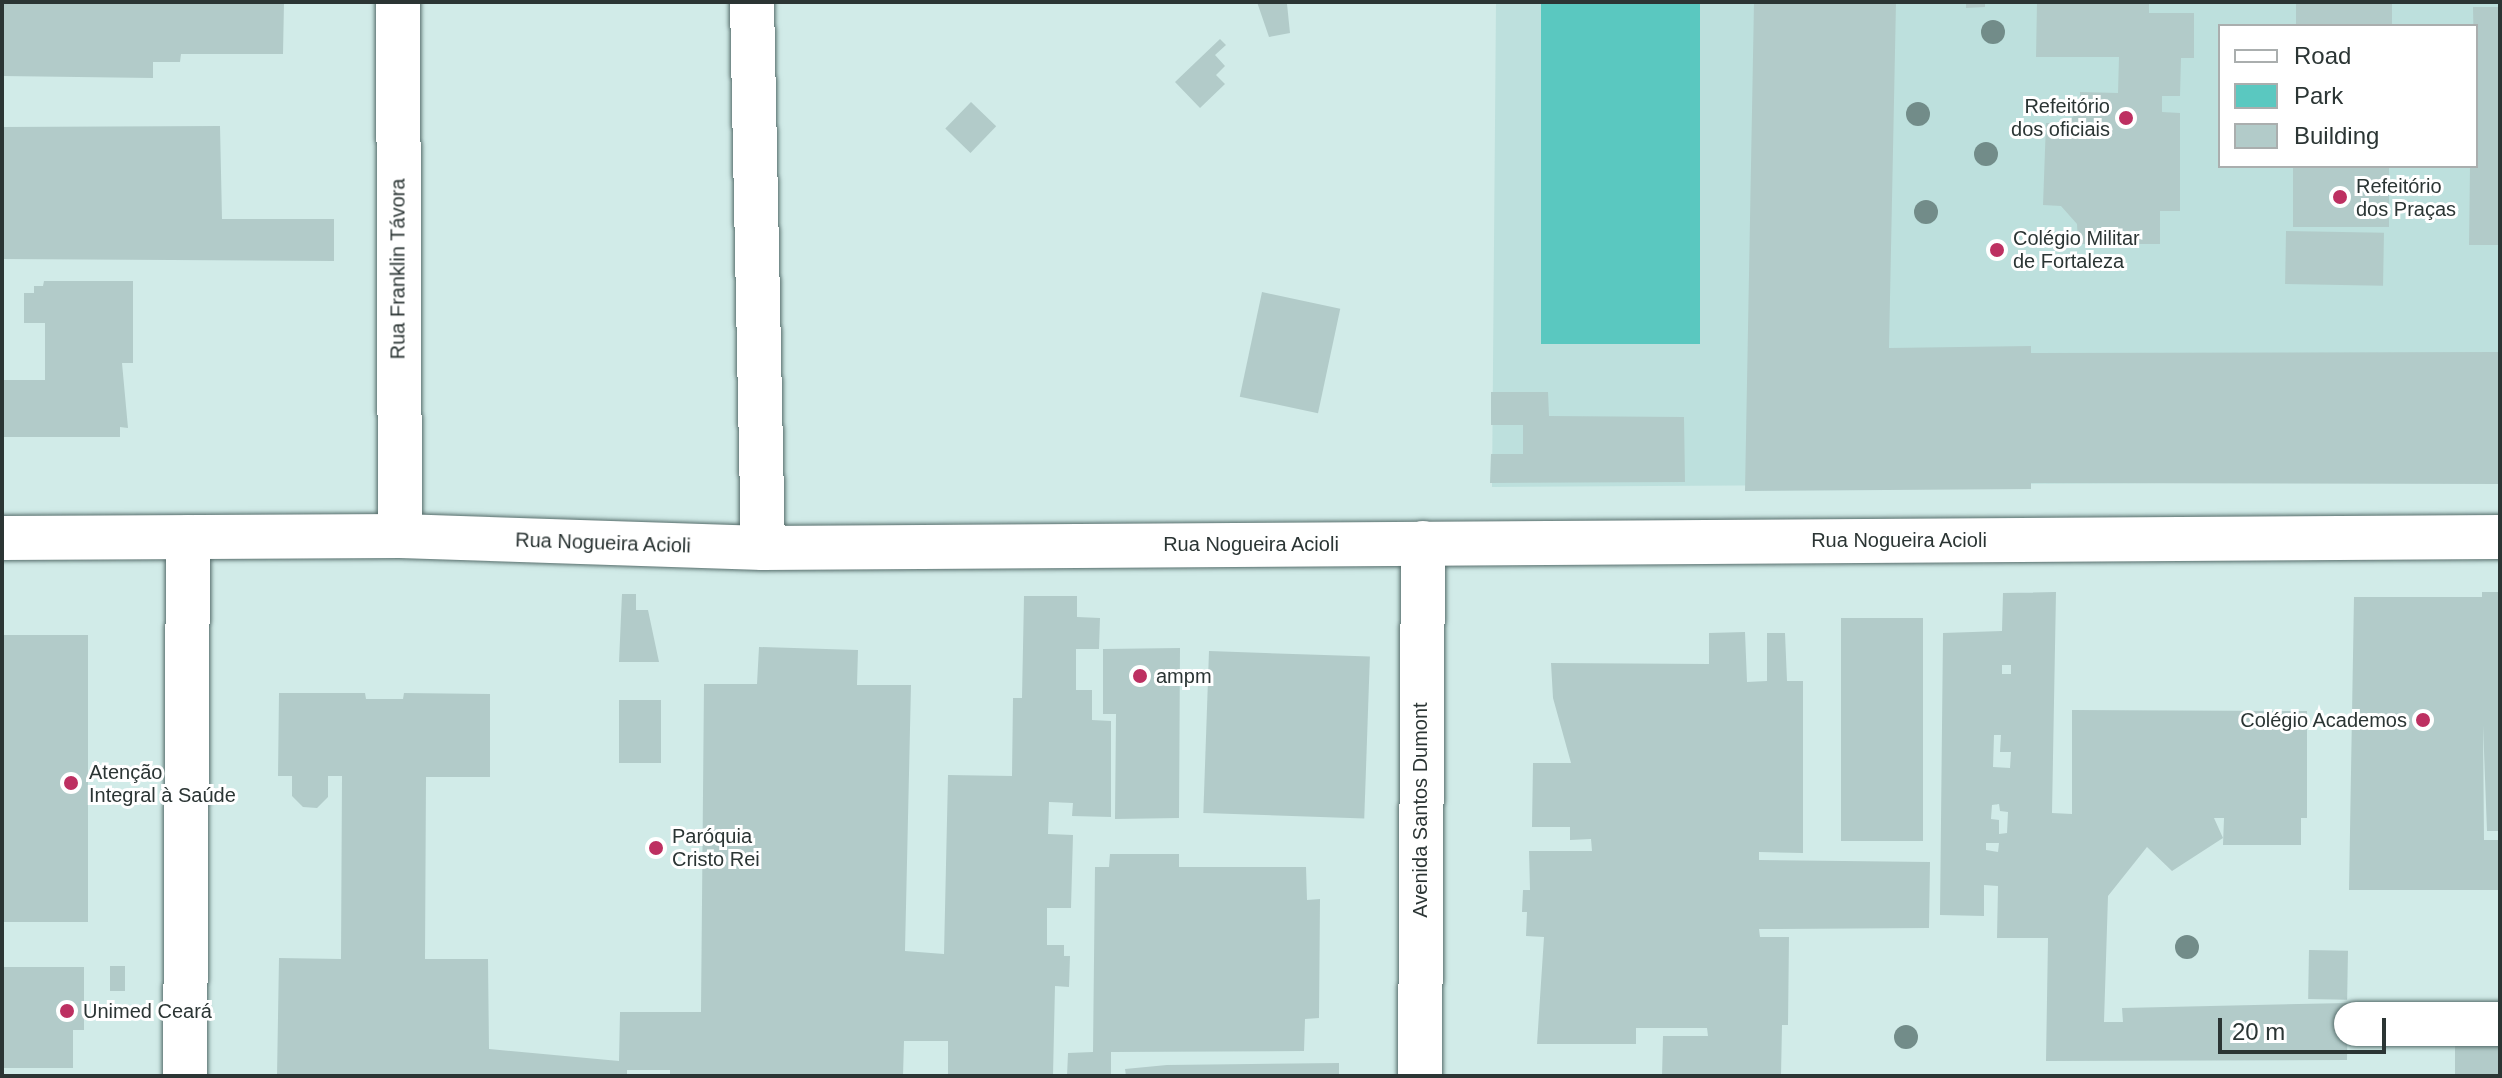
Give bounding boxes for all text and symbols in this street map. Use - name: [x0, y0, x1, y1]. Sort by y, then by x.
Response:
- legend: [2218, 24, 2478, 168]
- text: Road: [2294, 42, 2351, 69]
- text: Park: [2294, 82, 2343, 109]
- place label: Refeitório dos oficiais: [2011, 94, 2110, 141]
- marker: Refeitório dos oficiais: [2117, 109, 2135, 127]
- text: Building: [2294, 122, 2379, 149]
- place label: Refeitório dos Praças: [2356, 174, 2456, 221]
- street label: Rua Franklin Távora: [386, 178, 410, 360]
- marker: Refeitório dos Praças: [2331, 188, 2349, 206]
- place label: Colégio Militar de Fortaleza: [2013, 226, 2140, 273]
- marker: Colégio Militar de Fortaleza: [1988, 241, 2006, 259]
- street label: Rua Nogueira Acioli: [514, 528, 692, 558]
- street label: Rua Nogueira Acioli: [1811, 528, 1987, 552]
- street label: Rua Nogueira Acioli: [1163, 532, 1339, 556]
- place label: ampm: [1156, 664, 1212, 688]
- marker: ampm: [1131, 667, 1149, 685]
- street label: Avenida Santos Dumont: [1408, 702, 1432, 918]
- place label: Colégio Academos: [2239, 708, 2407, 732]
- marker: Colégio Academos: [2414, 711, 2432, 729]
- place label: Atenção Integral à Saúde: [89, 760, 236, 807]
- marker: Atenção Integral à Saúde: [60, 772, 82, 794]
- place label: Paróquia Cristo Rei: [672, 824, 760, 871]
- marker: Paróquia Cristo Rei: [647, 839, 665, 857]
- place label: Unimed Ceará: [83, 999, 212, 1023]
- marker: Unimed Ceará: [58, 1002, 76, 1020]
- scale bar: [2222, 1002, 2390, 1052]
- text: 20 m: [2232, 1018, 2285, 1045]

